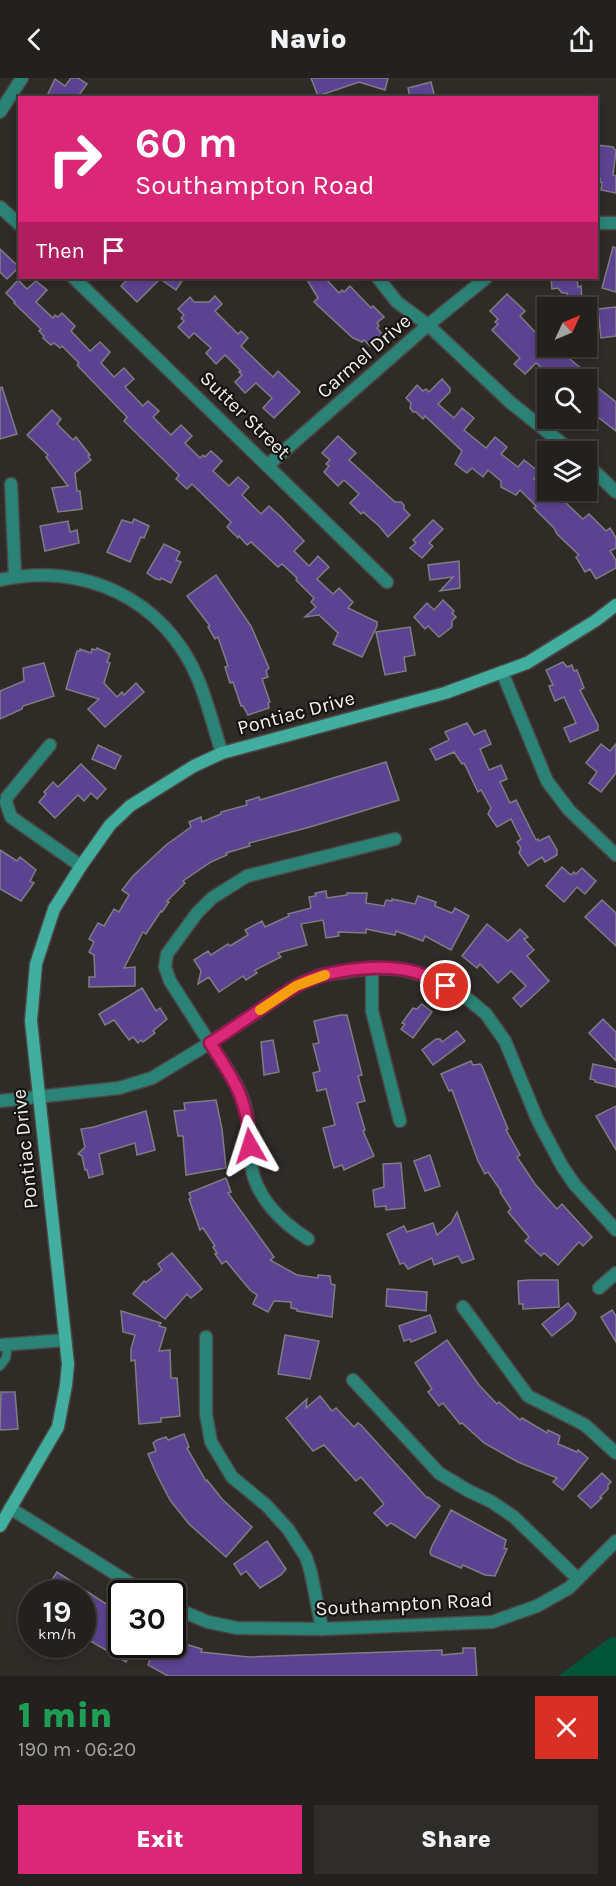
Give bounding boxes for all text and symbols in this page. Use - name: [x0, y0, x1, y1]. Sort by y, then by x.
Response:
- icon: back: [18, 23, 51, 56]
- text: Navio: [269, 23, 347, 55]
- icon: share: [565, 23, 598, 56]
- text: 60 m: [135, 118, 238, 168]
- icon: right: [36, 120, 114, 198]
- text: Southampton Road: [135, 169, 375, 201]
- icon: arrive: [97, 234, 130, 267]
- text: Then: [36, 238, 85, 264]
- north arrow: [537, 297, 597, 357]
- map controls: [537, 297, 597, 501]
- street label: Carmel Drive: [312, 309, 416, 403]
- street label: Sutter Street: [195, 366, 295, 464]
- button: search: [537, 369, 597, 429]
- button: layers: [537, 441, 597, 501]
- street label: Pontiac Drive: [235, 686, 357, 740]
- pin: [420, 960, 471, 1011]
- icon: arrive: [429, 969, 462, 1002]
- street label: Pontiac Drive: [7, 1088, 43, 1210]
- position arrow: [218, 1114, 282, 1178]
- speed limit sign: 30: [108, 1580, 186, 1658]
- street label: Southampton Road: [315, 1588, 493, 1620]
- text: 19: [42, 1594, 71, 1630]
- text: km/h: [38, 1625, 76, 1643]
- text: 1 min: [18, 1694, 112, 1736]
- button: close: [535, 1696, 598, 1759]
- text: 190 m · 06:20: [18, 1738, 136, 1761]
- button: Exit: [18, 1805, 302, 1874]
- button: Share: [314, 1805, 598, 1874]

